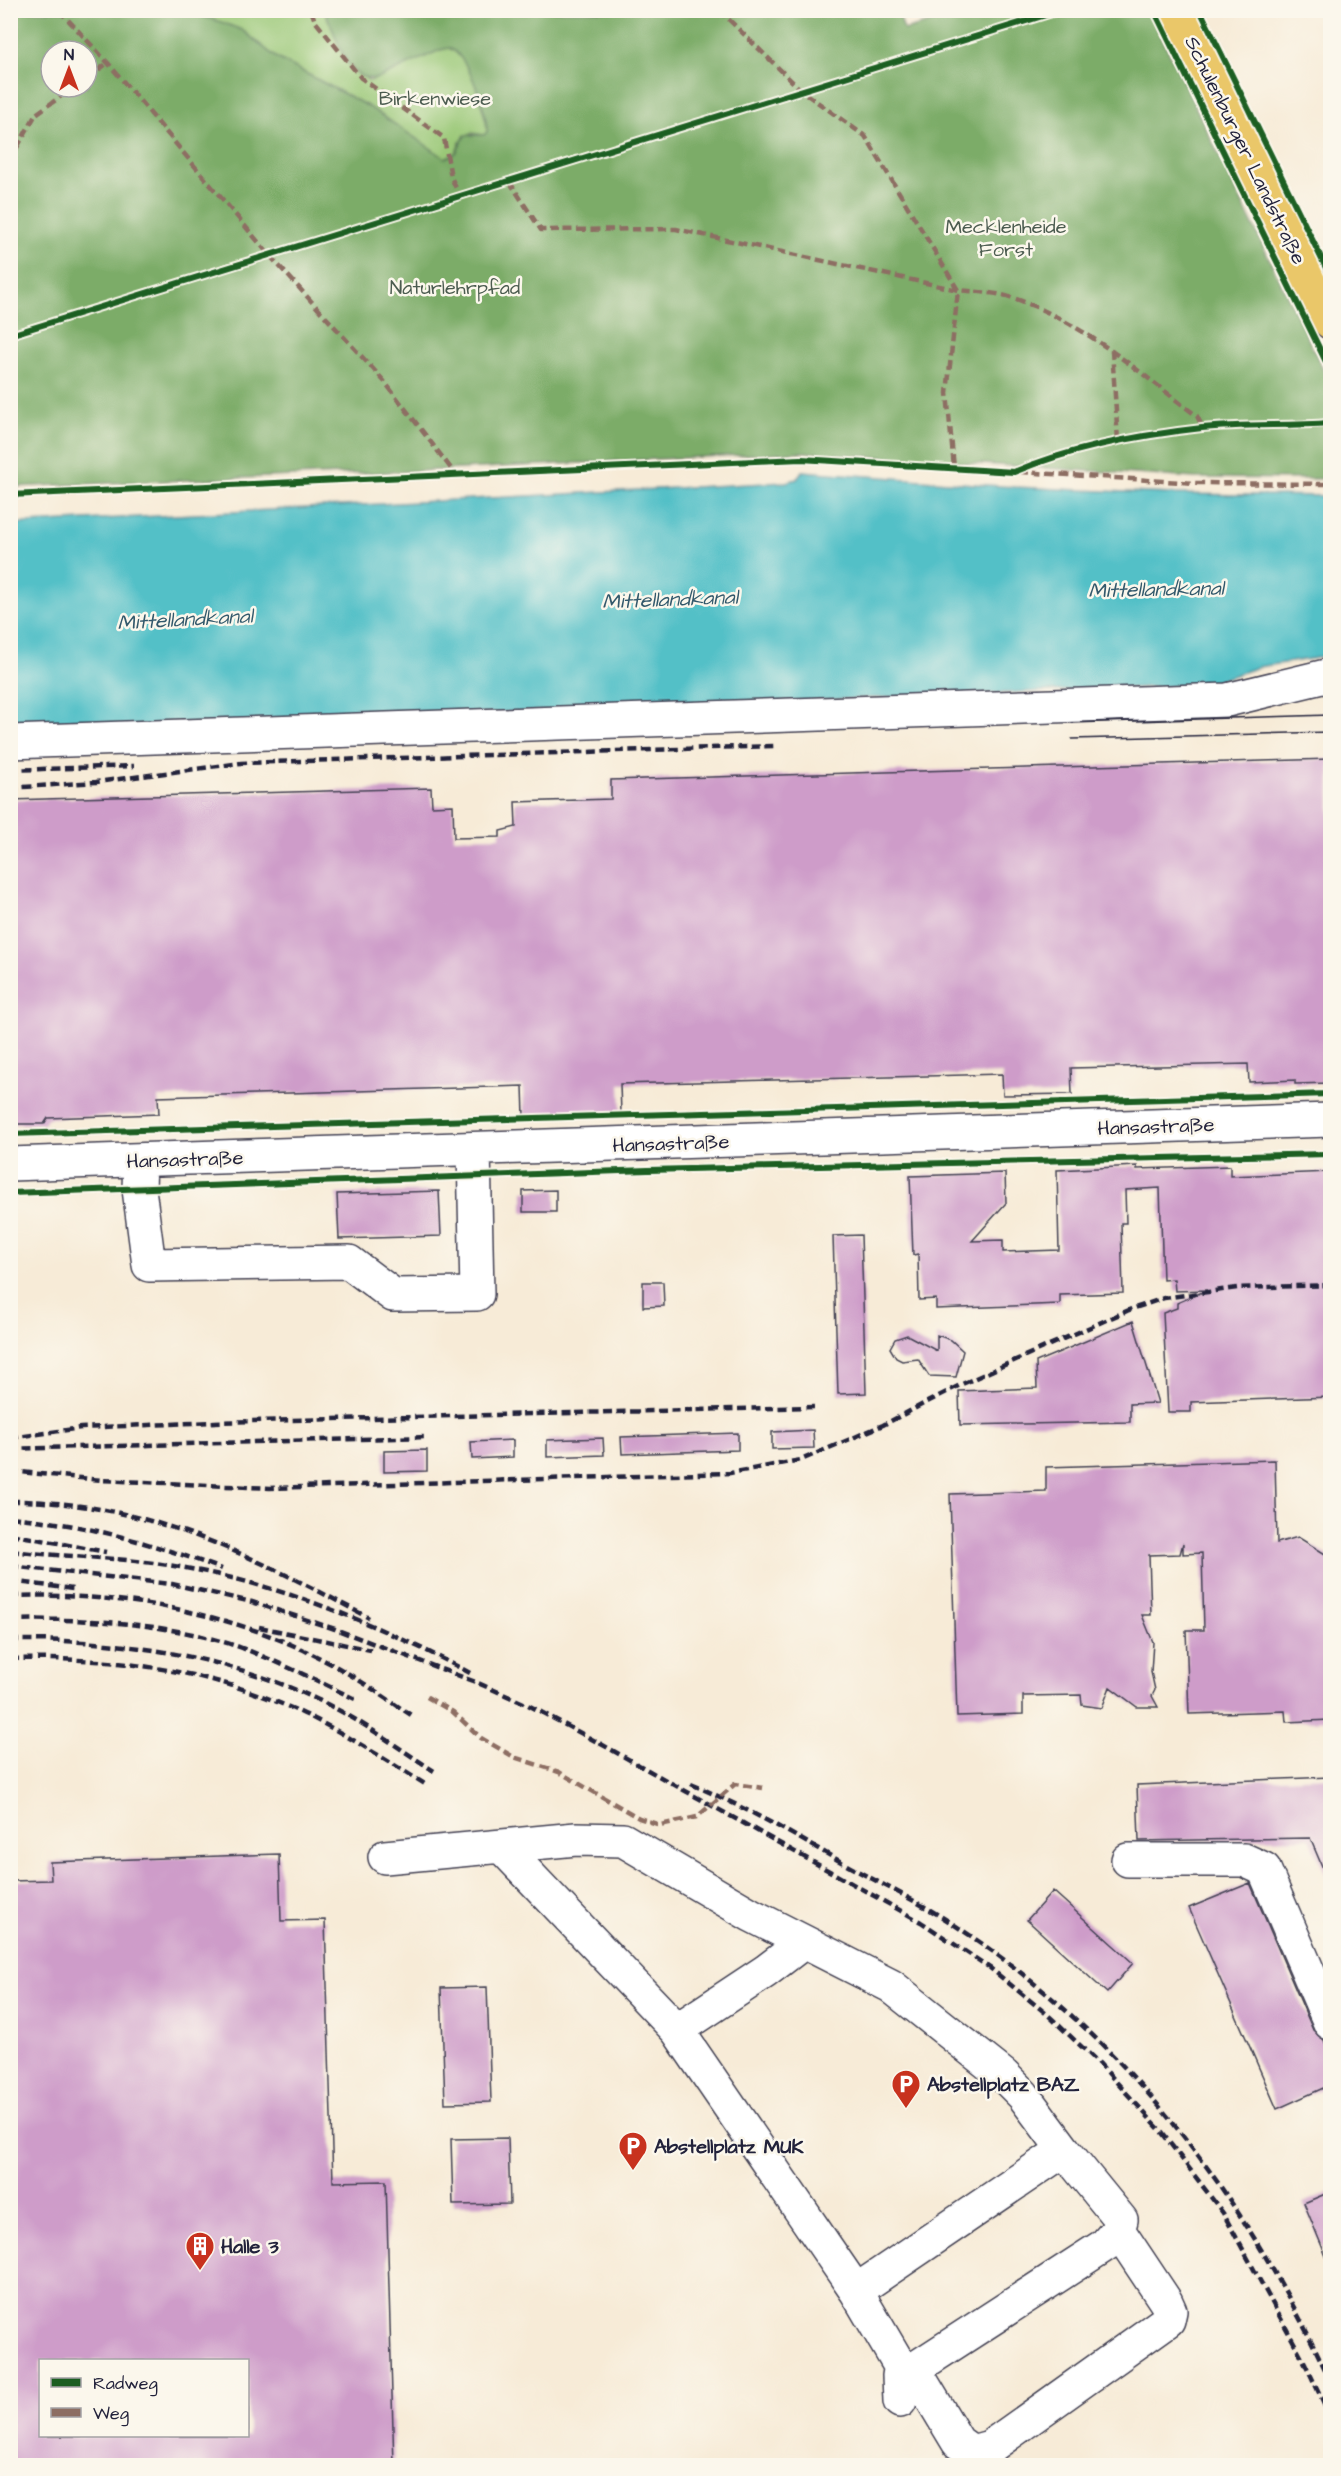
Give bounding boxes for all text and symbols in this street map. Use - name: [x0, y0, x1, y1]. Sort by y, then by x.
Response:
- street label: Schulenburger Landstraße: [1177, 32, 1313, 270]
- north arrow: [39, 39, 99, 99]
- text: N: [64, 44, 74, 66]
- park label: Birkenwiese: [379, 85, 491, 113]
- park label: Mecklenheide Forst: [945, 213, 1067, 264]
- park label: Naturlehrpfad: [390, 274, 520, 302]
- water label: Mittellandkanal: [1088, 574, 1227, 605]
- water label: Mittellandkanal: [602, 583, 741, 616]
- water label: Mittellandkanal: [117, 601, 256, 638]
- street label: Hansastraße: [1097, 1111, 1215, 1143]
- street label: Hansastraße: [612, 1128, 730, 1160]
- street label: Hansastraße: [126, 1144, 244, 1176]
- parking icon: Abstellplatz BAZ: [890, 2068, 922, 2110]
- place label: Abstellplatz BAZ: [927, 2071, 1080, 2099]
- parking icon: Abstellplatz MUK: [617, 2130, 649, 2172]
- place label: Abstellplatz MUK: [654, 2133, 805, 2161]
- building icon: Halle 3: [184, 2230, 216, 2272]
- place label: Halle 3: [221, 2233, 279, 2261]
- legend: [39, 2359, 249, 2437]
- text: Radweg: [93, 2371, 158, 2397]
- text: Weg: [93, 2401, 129, 2427]

